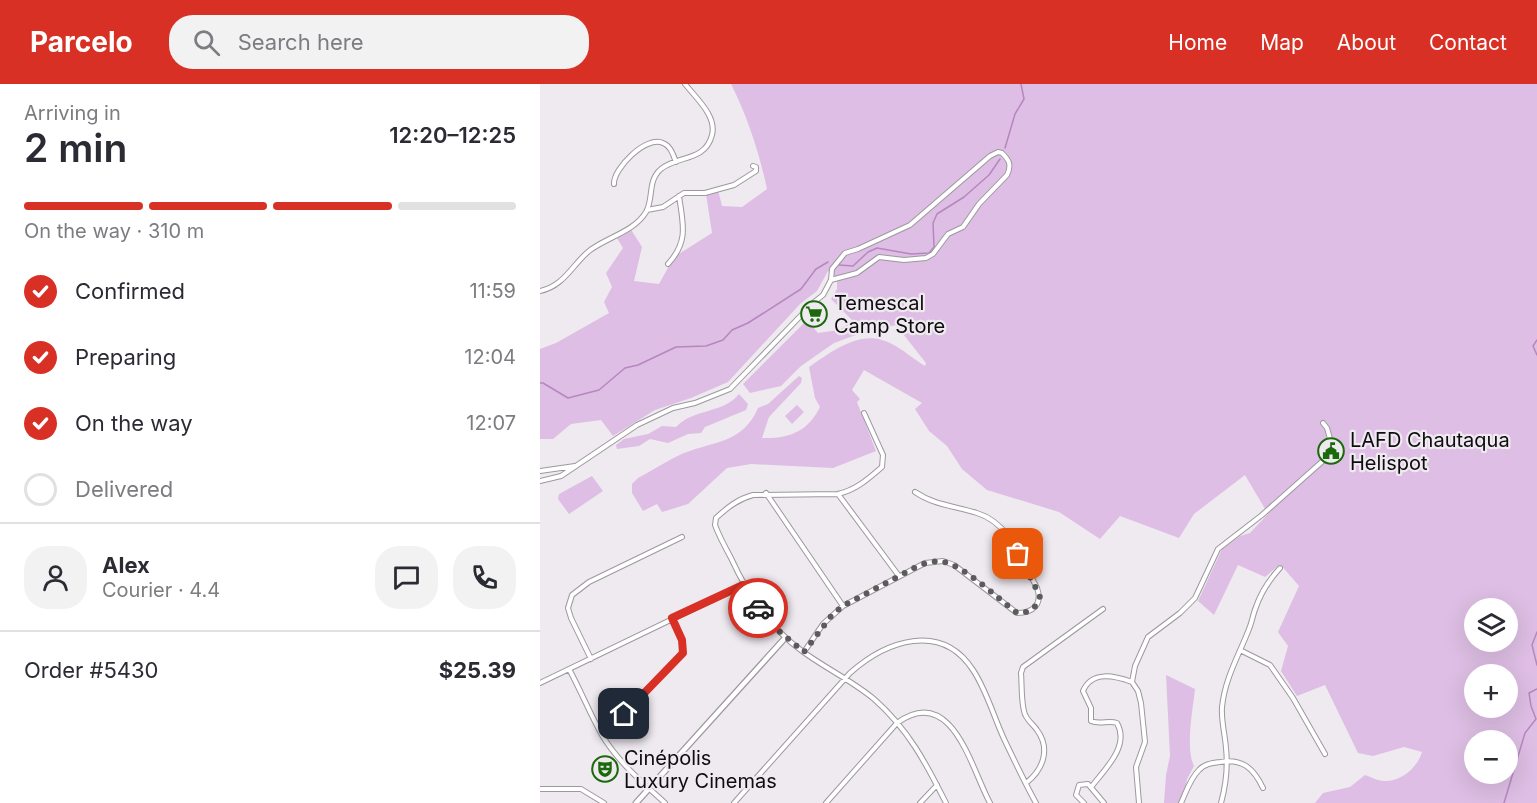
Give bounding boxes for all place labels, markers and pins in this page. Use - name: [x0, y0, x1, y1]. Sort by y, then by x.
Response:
- place label: Temescal Camp Store: [834, 291, 945, 338]
- supermarket icon: Temescal Camp Store: [799, 299, 829, 329]
- place label: LAFD Chautaqua Helispot: [1350, 428, 1510, 475]
- public building icon: LAFD Chautaqua Helispot: [1316, 436, 1346, 466]
- pin: [992, 528, 1043, 579]
- pin: [598, 688, 649, 739]
- place label: Cinépolis Luxury Cinemas: [624, 746, 777, 793]
- theatre icon: Cinépolis Luxury Cinemas: [590, 754, 620, 784]

